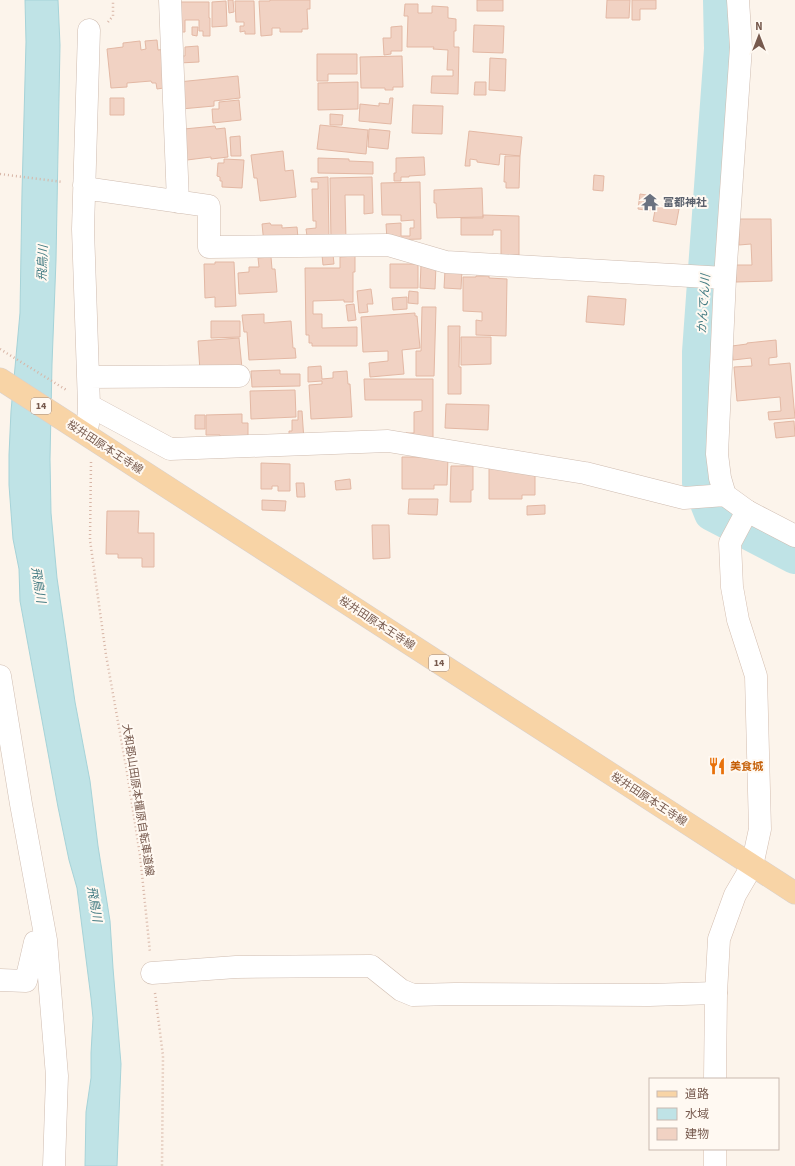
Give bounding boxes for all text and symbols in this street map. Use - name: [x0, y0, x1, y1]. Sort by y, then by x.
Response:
- north arrow: [739, 16, 779, 56]
- text: N: [755, 19, 763, 34]
- temple icon: 富都神社: [640, 192, 660, 212]
- place label: 富都神社: [663, 195, 707, 210]
- water label: 飛鳥川: [34, 243, 52, 281]
- water label: かんでん川: [693, 272, 715, 334]
- road number: 14: [31, 398, 51, 414]
- street label: 桜井田原本王寺線: [64, 417, 146, 477]
- water label: 飛鳥川: [27, 566, 50, 606]
- street label: 桜井田原本王寺線: [336, 593, 418, 653]
- road number: 14: [429, 655, 449, 671]
- street label: 大和郡山田原本橿原自転車道線: [119, 723, 157, 877]
- restaurant icon: 美食城: [707, 756, 727, 776]
- place label: 美食城: [730, 759, 764, 774]
- street label: 桜井田原本王寺線: [608, 769, 690, 829]
- water label: 飛鳥川: [83, 885, 106, 925]
- legend: [649, 1078, 779, 1150]
- text: 道路: [685, 1086, 709, 1103]
- text: 水域: [685, 1106, 709, 1123]
- text: 建物: [685, 1126, 709, 1143]

